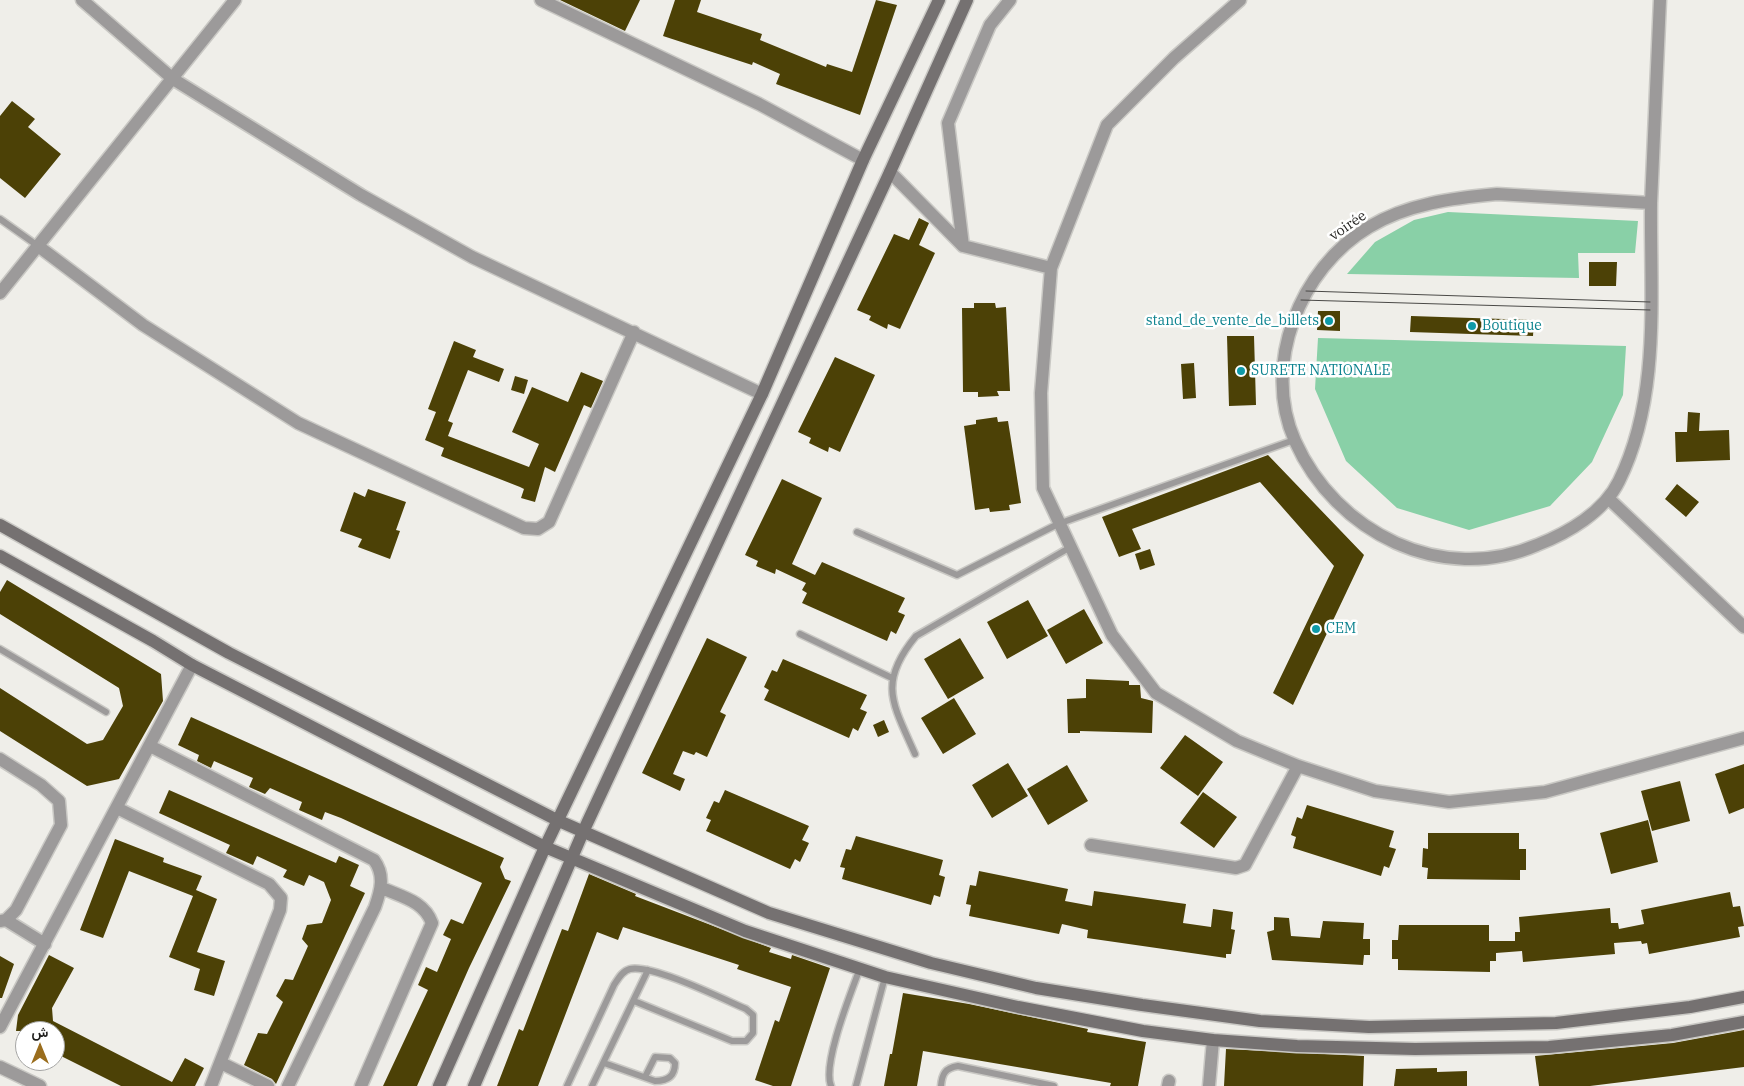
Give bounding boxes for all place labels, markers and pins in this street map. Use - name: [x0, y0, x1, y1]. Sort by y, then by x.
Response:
- place label: stand_de_vente_de_billets: [1146, 313, 1319, 329]
- marker: stand_de_vente_de_billets: [1323, 315, 1335, 327]
- place label: Boutique: [1482, 318, 1542, 334]
- marker: Boutique: [1466, 320, 1478, 332]
- place label: SURETE NATIONALE: [1251, 363, 1390, 379]
- marker: SURETE NATIONALE: [1235, 365, 1247, 377]
- place label: CEM: [1326, 621, 1356, 637]
- marker: CEM: [1310, 623, 1322, 635]

